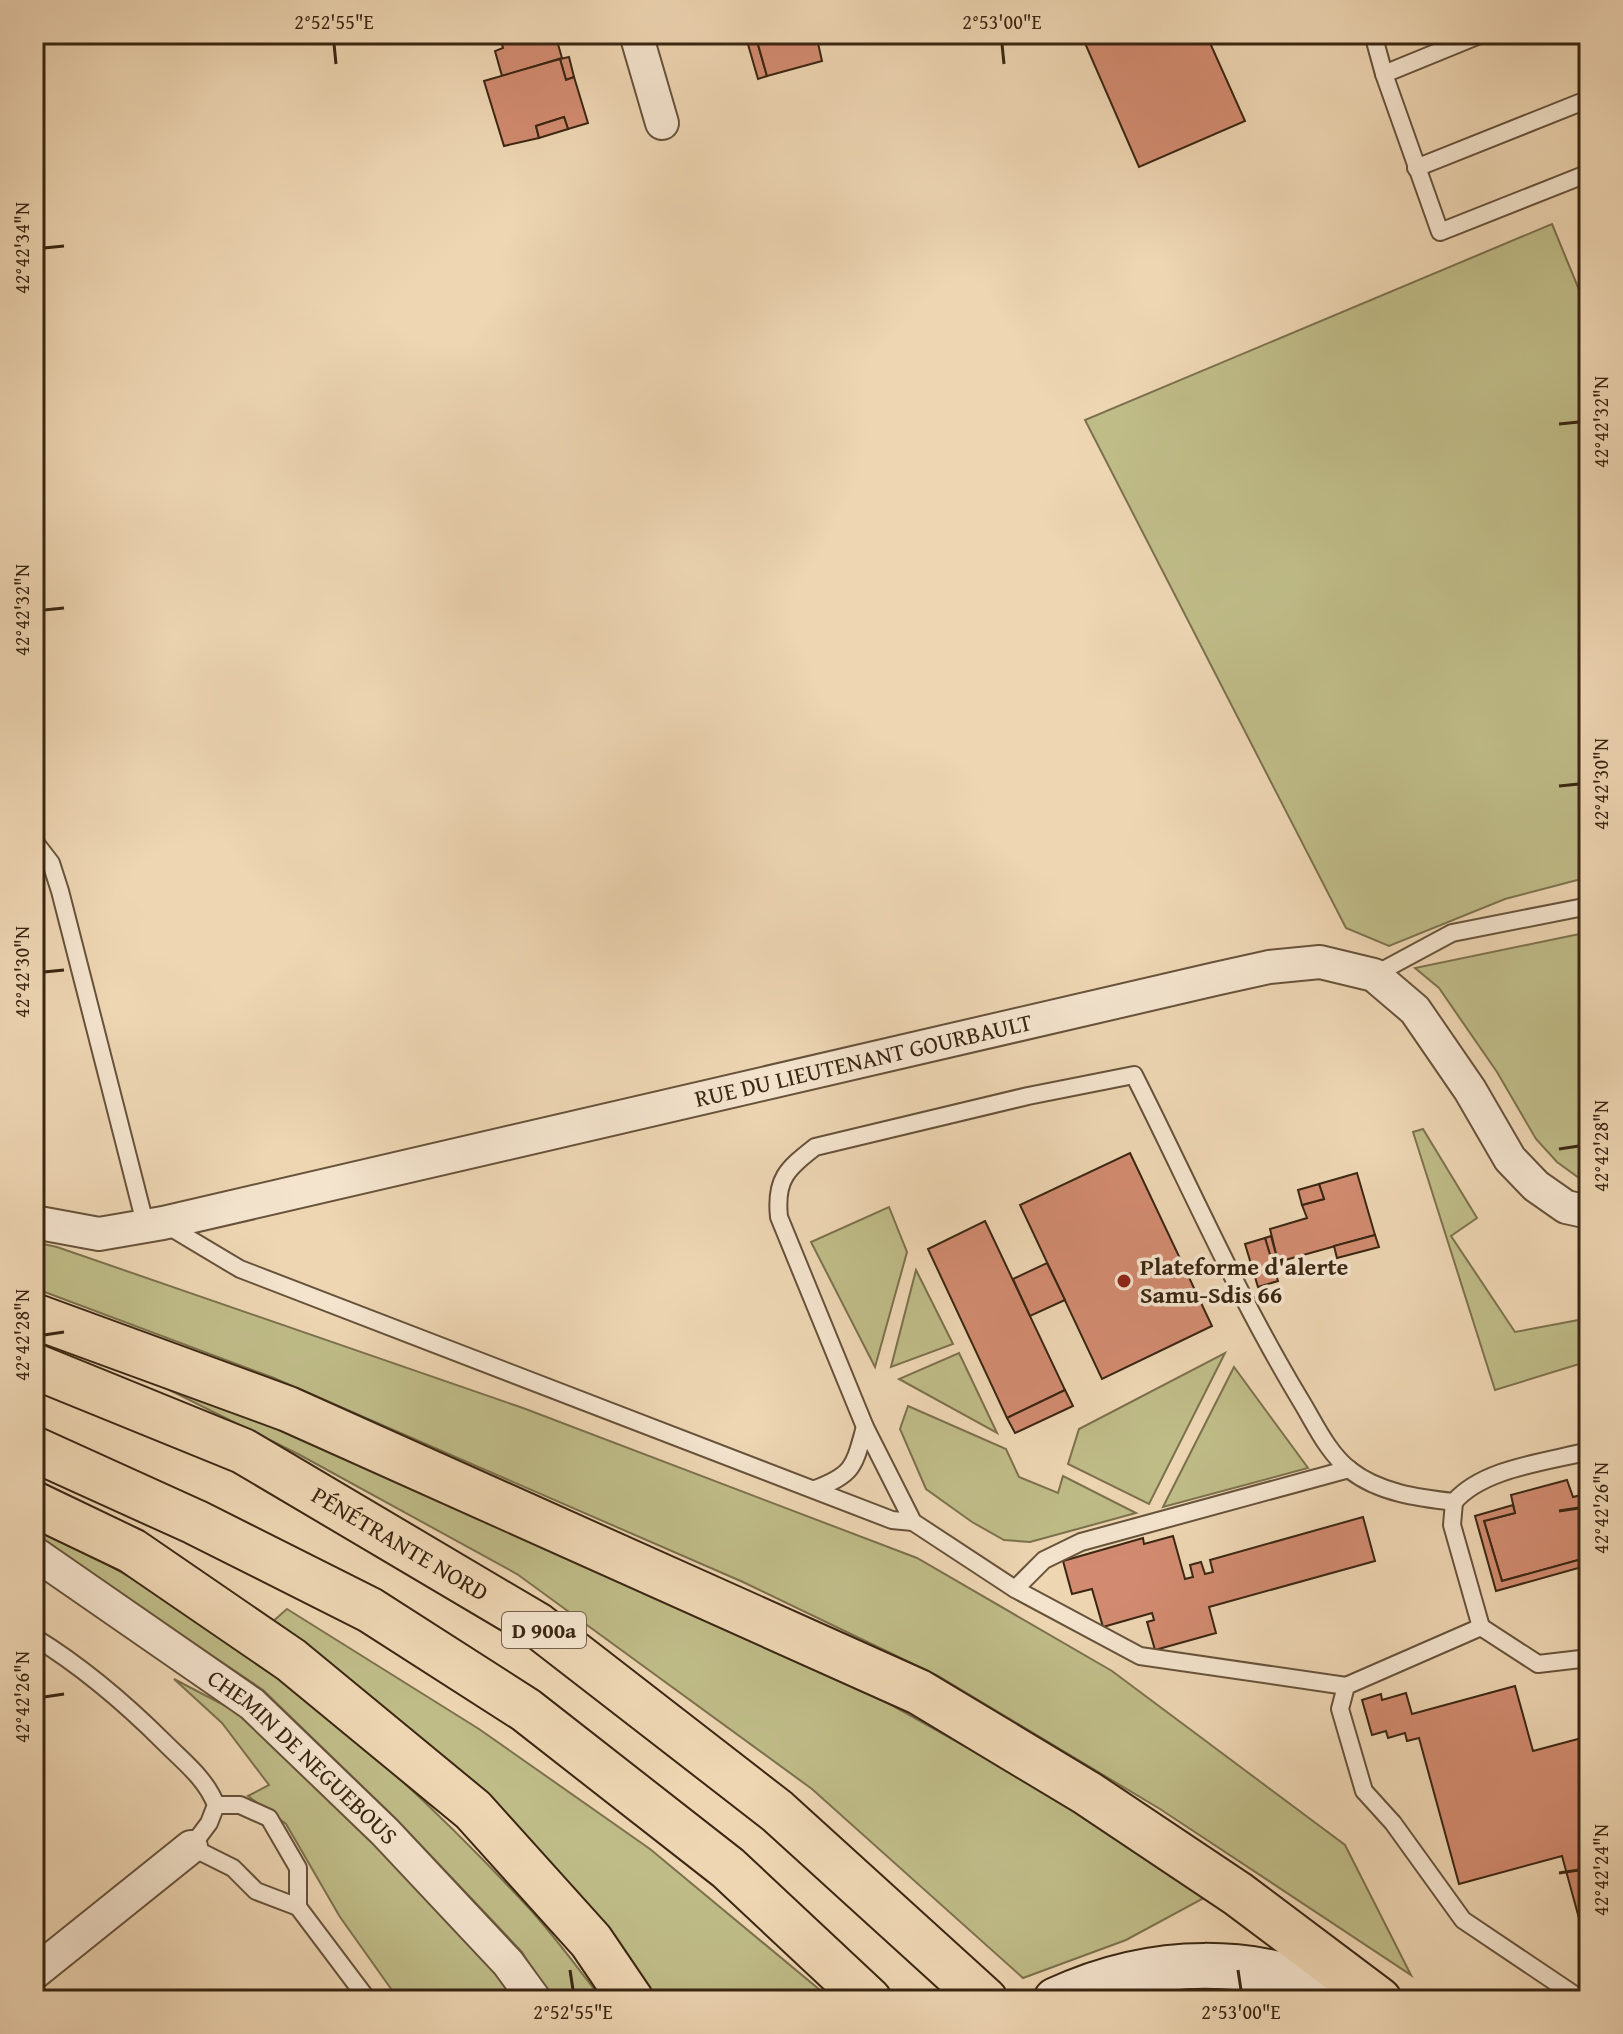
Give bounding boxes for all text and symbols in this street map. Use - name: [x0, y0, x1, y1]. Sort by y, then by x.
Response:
- text: 2°52'55"E: [294, 7, 374, 36]
- text: 2°53'00"E: [962, 7, 1042, 36]
- text: 42°42'34"N: [7, 202, 36, 294]
- text: 42°42'32"N: [1586, 376, 1615, 468]
- text: 42°42'32"N: [7, 564, 36, 656]
- text: 42°42'30"N: [1586, 738, 1615, 830]
- text: 42°42'30"N: [7, 926, 36, 1018]
- street label: RUE DU LIEUTENANT GOURBAULT: [691, 1004, 1035, 1116]
- text: 42°42'28"N: [1586, 1100, 1615, 1192]
- place label: Plateforme d'alerte Samu-Sdis 66: [1140, 1249, 1349, 1312]
- marker: Plateforme d'alerte Samu-Sdis 66: [1115, 1272, 1133, 1290]
- text: 42°42'28"N: [7, 1289, 36, 1381]
- text: 42°42'26"N: [1586, 1462, 1615, 1554]
- street label: PÉNÉTRANTE NORD: [305, 1477, 495, 1609]
- road number: D 900a: [502, 1612, 586, 1648]
- text: 42°42'26"N: [7, 1651, 36, 1743]
- street label: CHEMIN DE NEGUEBOUS: [201, 1660, 406, 1852]
- text: 42°42'24"N: [1586, 1824, 1615, 1916]
- text: 2°52'55"E: [533, 1997, 613, 2026]
- text: 2°53'00"E: [1201, 1997, 1281, 2026]

